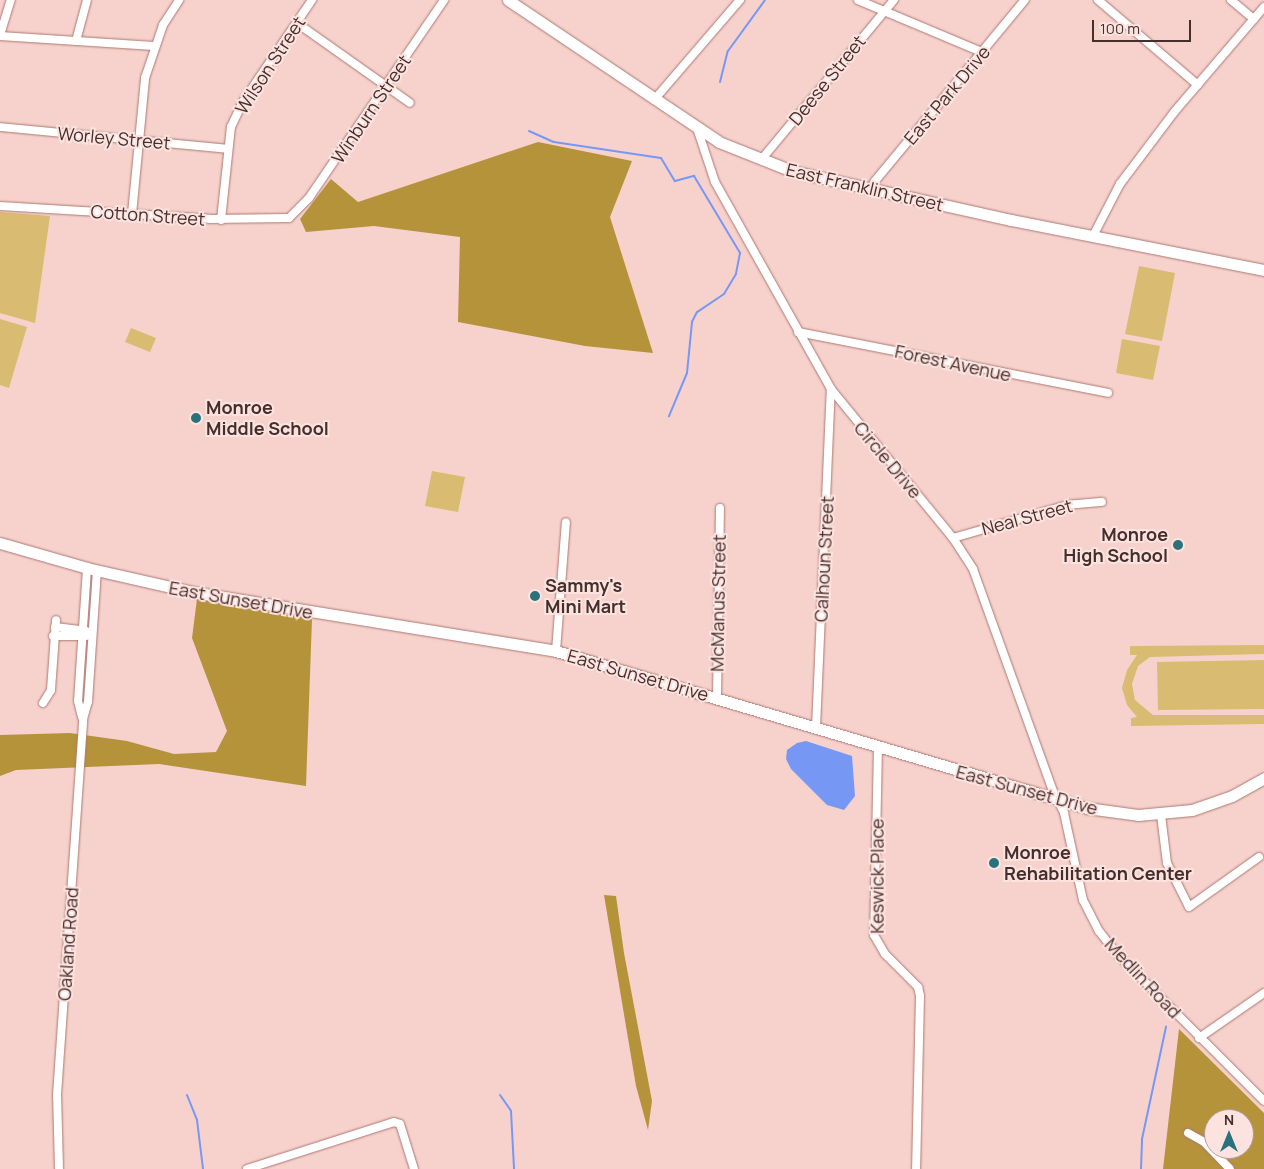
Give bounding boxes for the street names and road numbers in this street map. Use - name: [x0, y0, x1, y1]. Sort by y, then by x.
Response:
- street label: Wilson Street: [230, 12, 310, 118]
- street label: Deese Street: [784, 31, 870, 129]
- street label: East Park Drive: [899, 41, 995, 149]
- street label: Winburn Street: [327, 51, 415, 167]
- street label: Worley Street: [57, 122, 171, 154]
- street label: East Franklin Street: [784, 158, 946, 216]
- street label: Cotton Street: [90, 200, 206, 230]
- street label: Forest Avenue: [893, 340, 1013, 386]
- street label: Circle Drive: [850, 417, 926, 503]
- street label: Neal Street: [979, 494, 1075, 540]
- street label: Calhoun Street: [810, 495, 838, 623]
- street label: McManus Street: [706, 534, 730, 672]
- street label: East Sunset Drive: [167, 577, 315, 623]
- street label: East Sunset Drive: [565, 645, 711, 705]
- street label: East Sunset Drive: [954, 761, 1100, 819]
- street label: Keswick Place: [866, 818, 888, 934]
- street label: Oakland Road: [53, 887, 83, 1001]
- street label: Medlin Road: [1100, 933, 1186, 1023]

